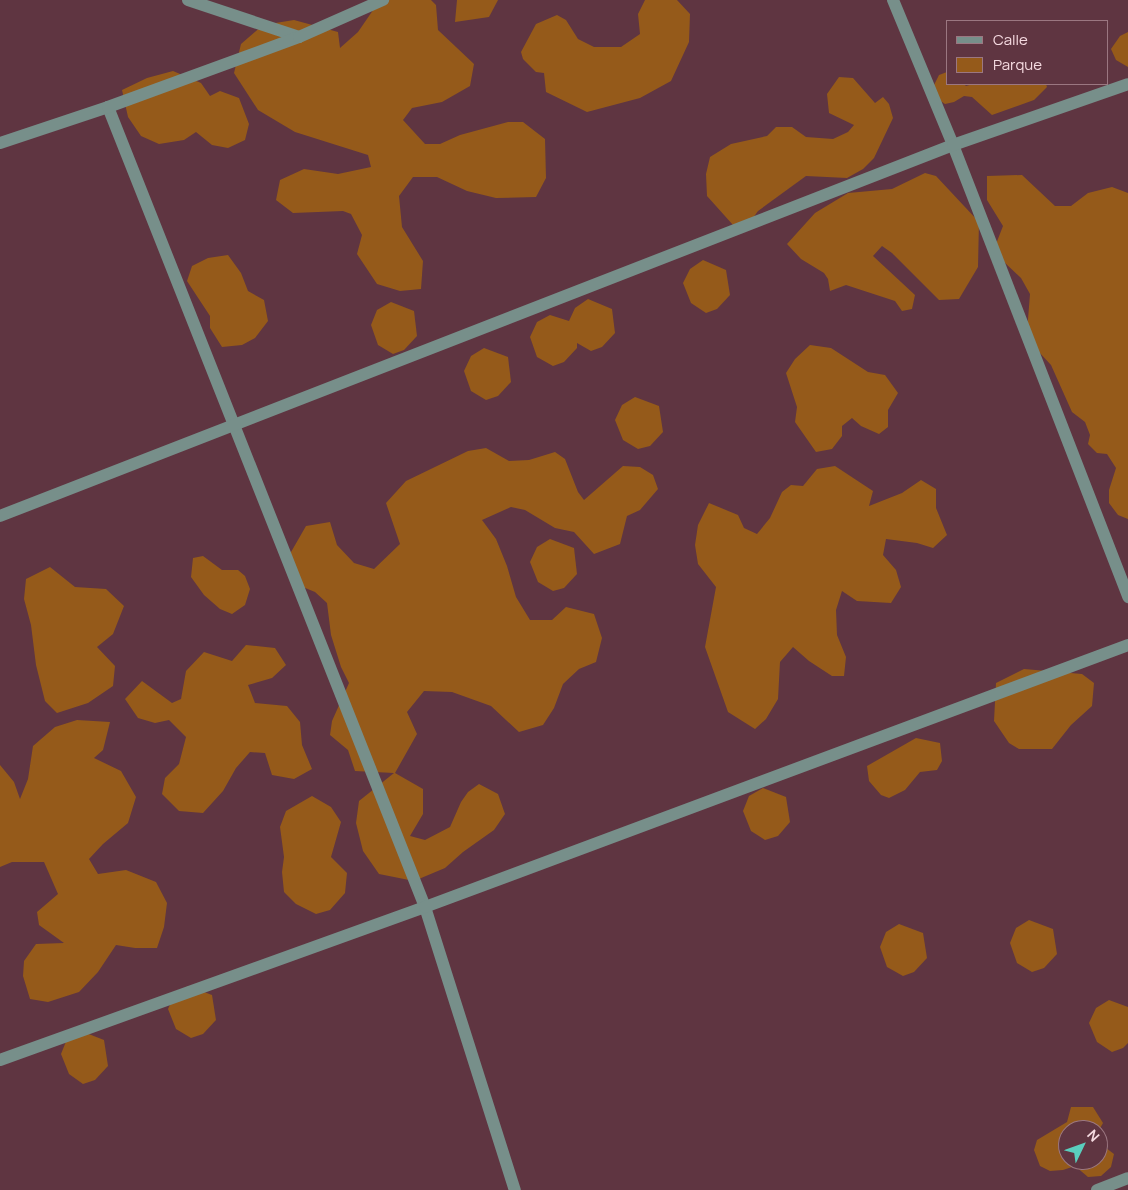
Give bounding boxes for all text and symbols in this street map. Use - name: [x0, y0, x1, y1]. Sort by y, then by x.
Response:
- legend: [946, 20, 1108, 85]
- text: Calle: [993, 29, 1028, 50]
- text: Parque: [993, 54, 1042, 75]
- north arrow: [1058, 1120, 1108, 1170]
- text: N: [1083, 1125, 1104, 1145]

